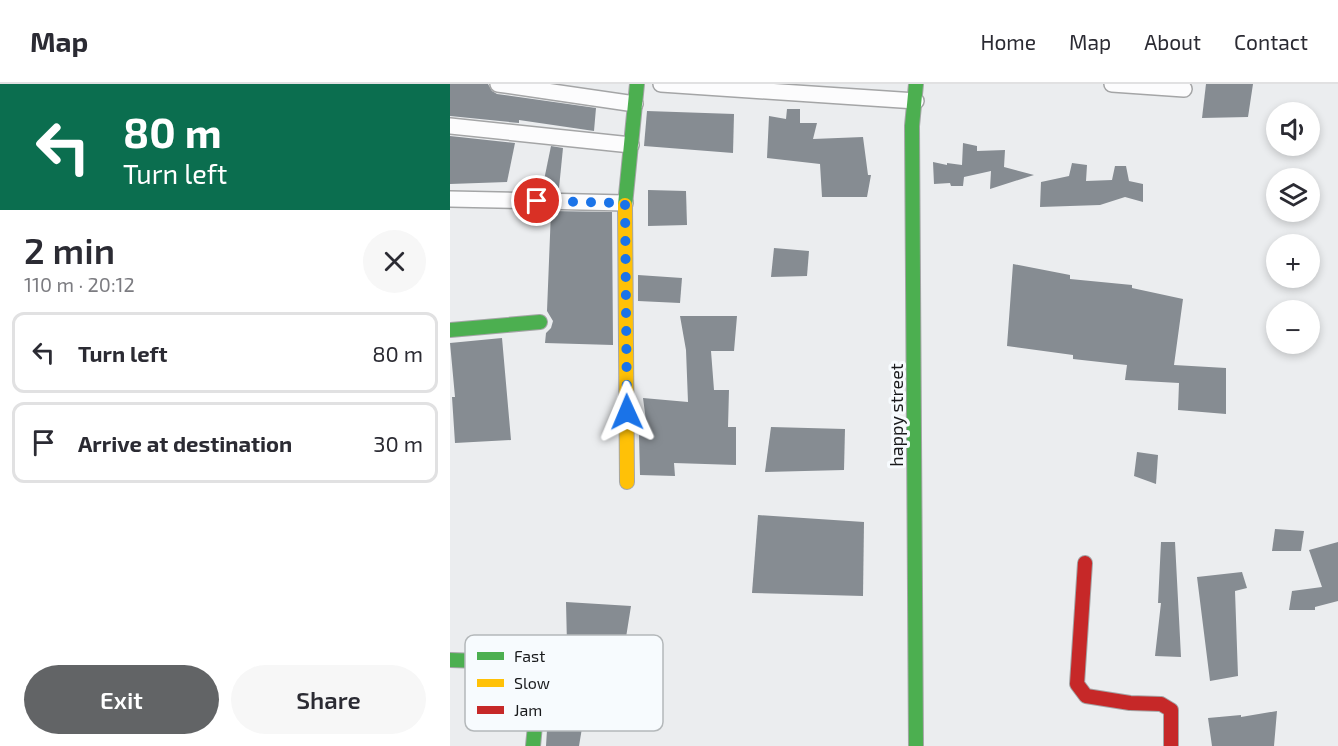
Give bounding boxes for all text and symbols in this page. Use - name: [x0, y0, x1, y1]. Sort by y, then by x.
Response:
- text: Map: [30, 24, 88, 58]
- text: Home: [980, 29, 1036, 54]
- text: Map: [1069, 29, 1111, 54]
- text: About: [1144, 29, 1201, 54]
- text: Contact: [1234, 29, 1308, 54]
- map controls: [1266, 102, 1320, 354]
- button: sound: [1266, 102, 1320, 156]
- text: 80 m: [123, 106, 222, 156]
- icon: left: [24, 108, 102, 186]
- text: Turn left: [123, 157, 227, 189]
- button: layers: [1266, 168, 1320, 222]
- pin: [511, 175, 562, 226]
- icon: arrive: [520, 184, 553, 217]
- text: 2 min: [24, 228, 115, 271]
- button: close: [363, 230, 426, 293]
- button: +: [1266, 234, 1320, 288]
- text: 110 m · 20:12: [24, 272, 135, 296]
- button: −: [1266, 300, 1320, 354]
- icon: left: [27, 336, 60, 369]
- text: Turn left: [78, 340, 167, 366]
- text: 80 m: [372, 340, 423, 366]
- street label: happy street: [885, 363, 907, 467]
- position arrow: [595, 380, 659, 444]
- icon: arrive: [27, 426, 60, 459]
- text: Arrive at destination: [78, 430, 292, 456]
- text: 30 m: [373, 430, 423, 456]
- legend: [465, 635, 663, 731]
- text: Fast: [514, 646, 545, 665]
- button: Exit: [24, 665, 219, 734]
- button: Share: [231, 665, 426, 734]
- text: Slow: [514, 673, 550, 692]
- text: Jam: [514, 700, 542, 719]

